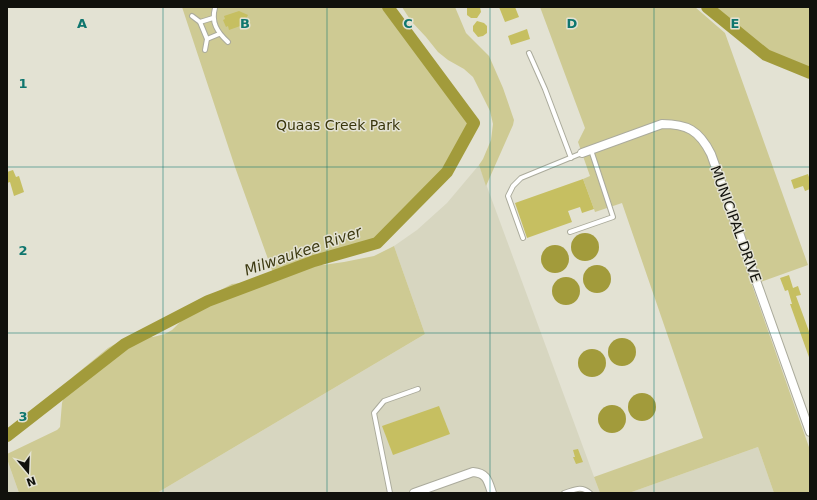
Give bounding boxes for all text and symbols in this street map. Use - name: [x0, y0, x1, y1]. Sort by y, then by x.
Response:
- text: A: [77, 16, 87, 31]
- text: B: [240, 16, 250, 31]
- text: C: [403, 16, 413, 31]
- text: D: [567, 16, 578, 31]
- text: E: [731, 16, 739, 31]
- text: 1: [18, 76, 28, 91]
- park label: Quaas Creek Park: [276, 117, 401, 133]
- street label: MUNICIPAL DRIVE: [707, 163, 765, 285]
- water label: Milwaukee River: [242, 222, 365, 280]
- text: 2: [18, 243, 28, 258]
- text: 3: [18, 409, 28, 424]
- north arrow: [8, 452, 48, 492]
- text: N: [25, 473, 38, 489]

